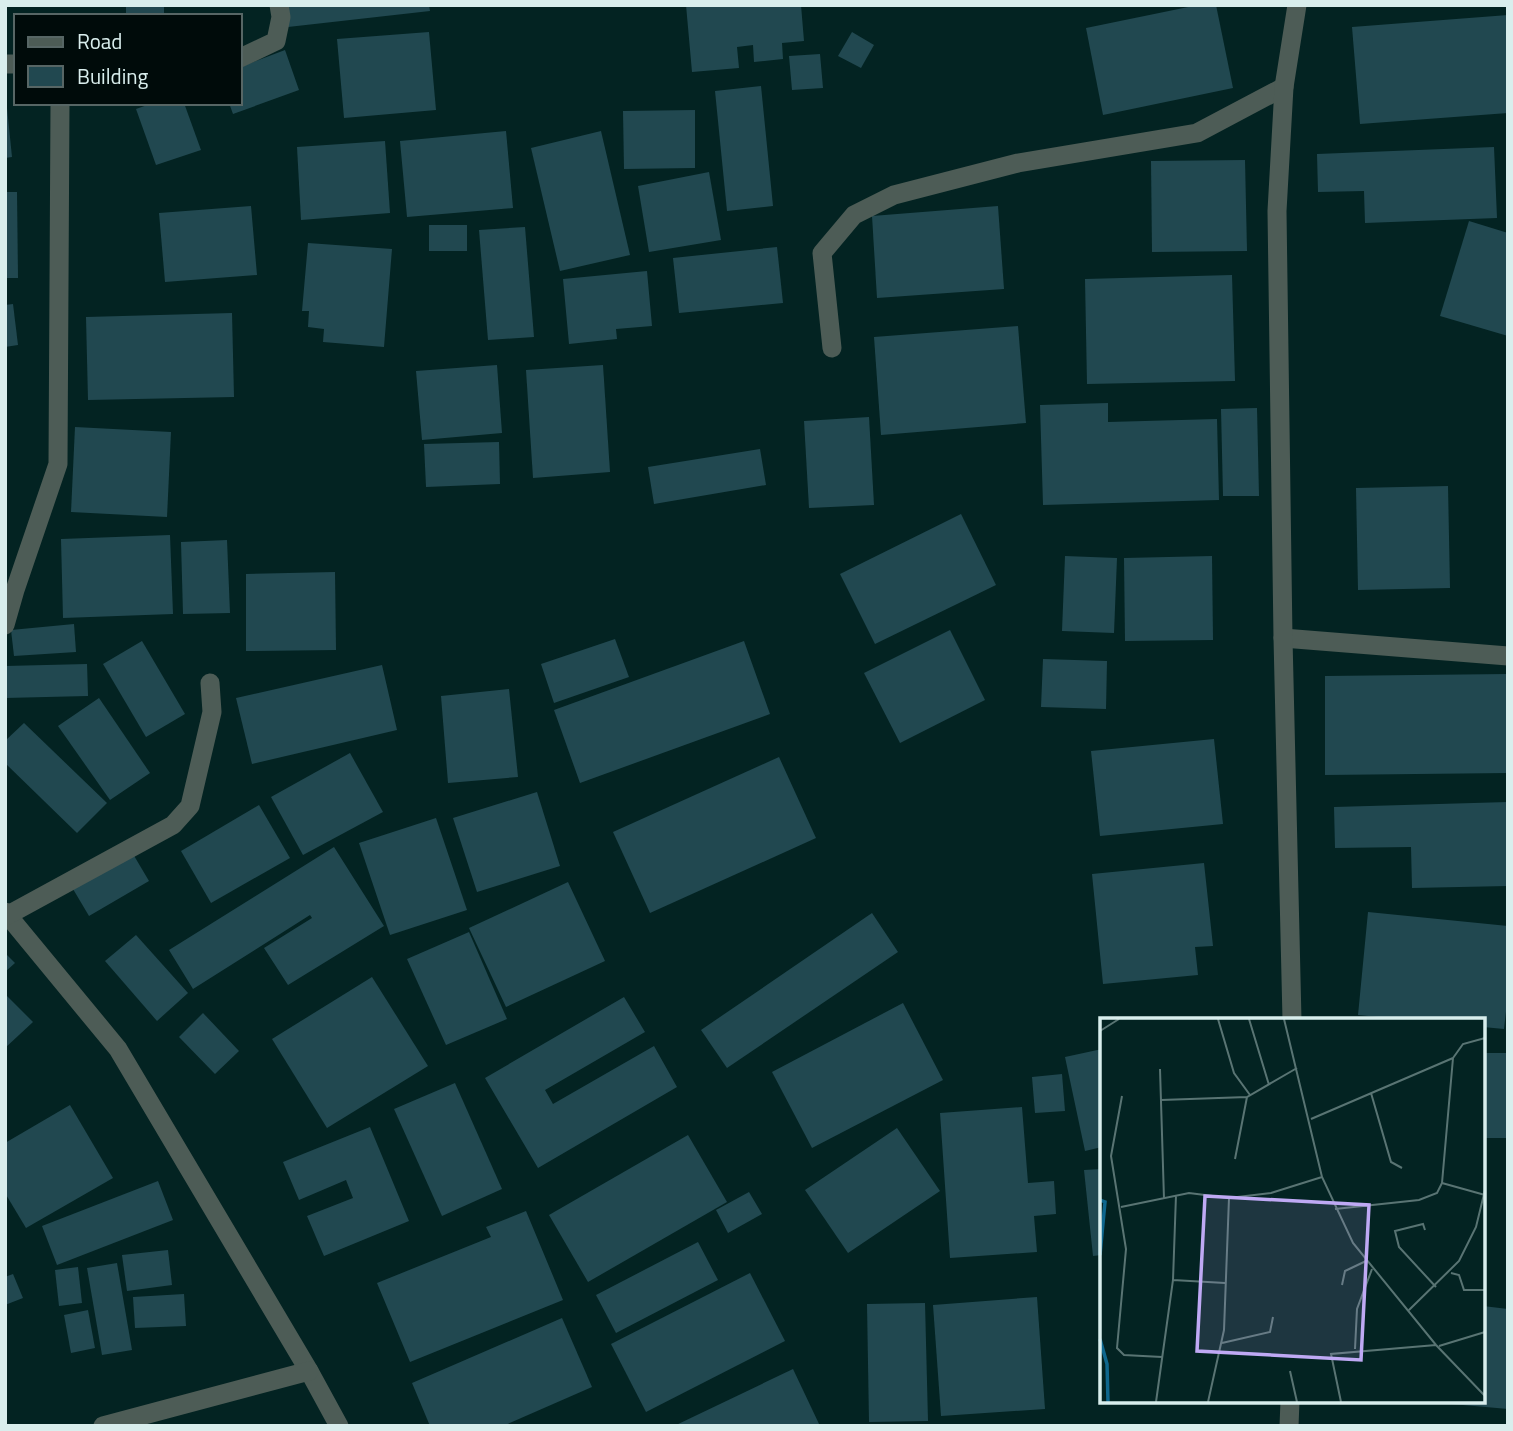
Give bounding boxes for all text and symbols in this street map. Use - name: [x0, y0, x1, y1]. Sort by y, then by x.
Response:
- legend: [14, 14, 242, 105]
- text: Road: [77, 25, 122, 57]
- text: Building: [77, 60, 149, 92]
- inset map: [1100, 1018, 1485, 1403]

